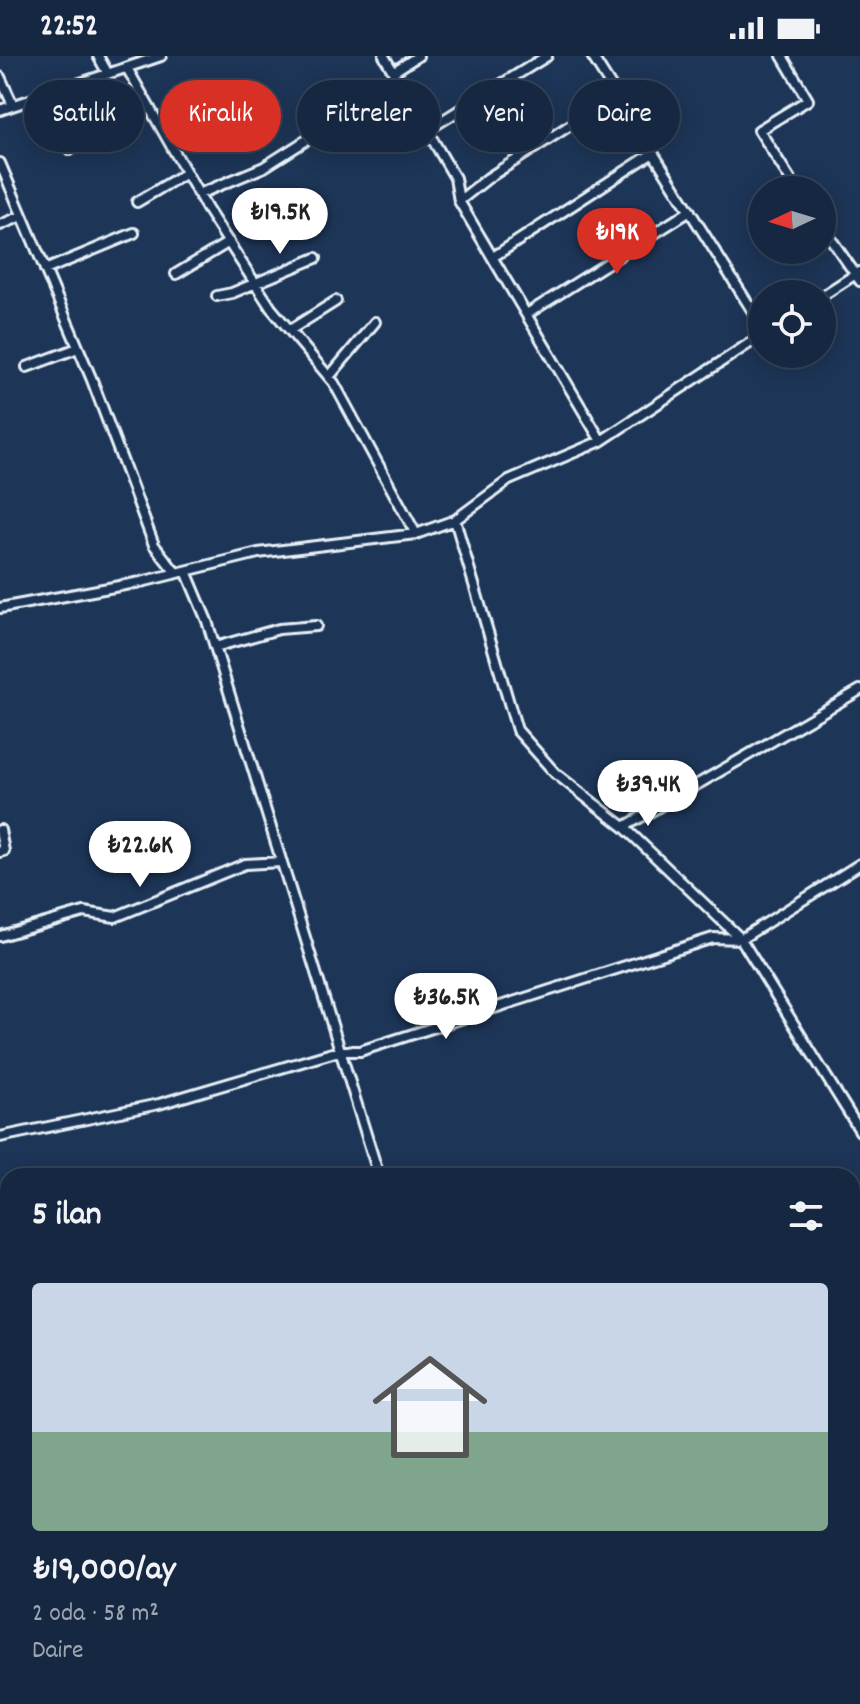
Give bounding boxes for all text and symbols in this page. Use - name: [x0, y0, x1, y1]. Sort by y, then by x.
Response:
- text: 22:52: [40, 7, 98, 50]
- chip: Satılık: [24, 80, 144, 152]
- chip: Kiralık: [160, 80, 281, 152]
- chip: Filtreler: [297, 80, 440, 152]
- chip: Yeni: [456, 80, 553, 152]
- chip: Daire: [569, 80, 680, 152]
- north arrow: [748, 176, 836, 264]
- map controls: [748, 176, 836, 368]
- pin: ₺19.5K: [215, 188, 345, 256]
- text: ₺19.5K: [250, 195, 310, 232]
- pin: ₺19K: [570, 208, 664, 276]
- text: ₺19K: [595, 215, 639, 252]
- button: locate: [748, 280, 836, 368]
- pin: ₺39.4K: [583, 760, 713, 828]
- text: ₺39.4K: [615, 767, 681, 804]
- pin: ₺22.6K: [75, 821, 205, 889]
- text: ₺22.6K: [107, 828, 173, 865]
- pin: ₺36.5K: [381, 973, 511, 1041]
- text: ₺36.5K: [412, 980, 480, 1017]
- text: 5 ilan: [32, 1192, 102, 1241]
- icon: filters: [784, 1194, 828, 1238]
- icon: home: [358, 1335, 502, 1479]
- text: ₺19,000/ay: [32, 1547, 175, 1596]
- text: 2 oda · 58 m²: [32, 1596, 159, 1633]
- text: Daire: [32, 1633, 83, 1670]

